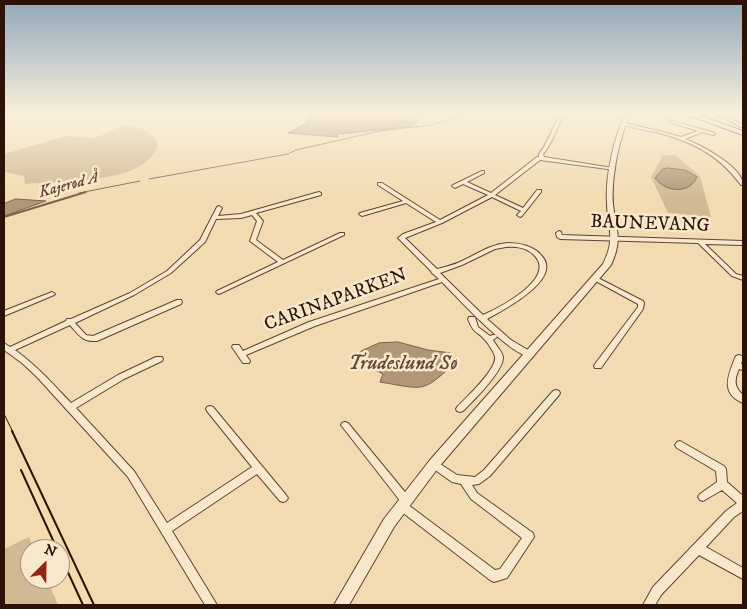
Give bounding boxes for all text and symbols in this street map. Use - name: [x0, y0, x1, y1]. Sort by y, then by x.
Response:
- water label: Kajerød Å: [37, 169, 101, 203]
- street label: BAUNEVANG: [590, 212, 710, 238]
- street label: CARINAPARKEN: [262, 265, 410, 337]
- water label: Trudeslund Sø: [348, 353, 458, 377]
- north arrow: [20, 539, 70, 589]
- text: N: [42, 541, 59, 562]

